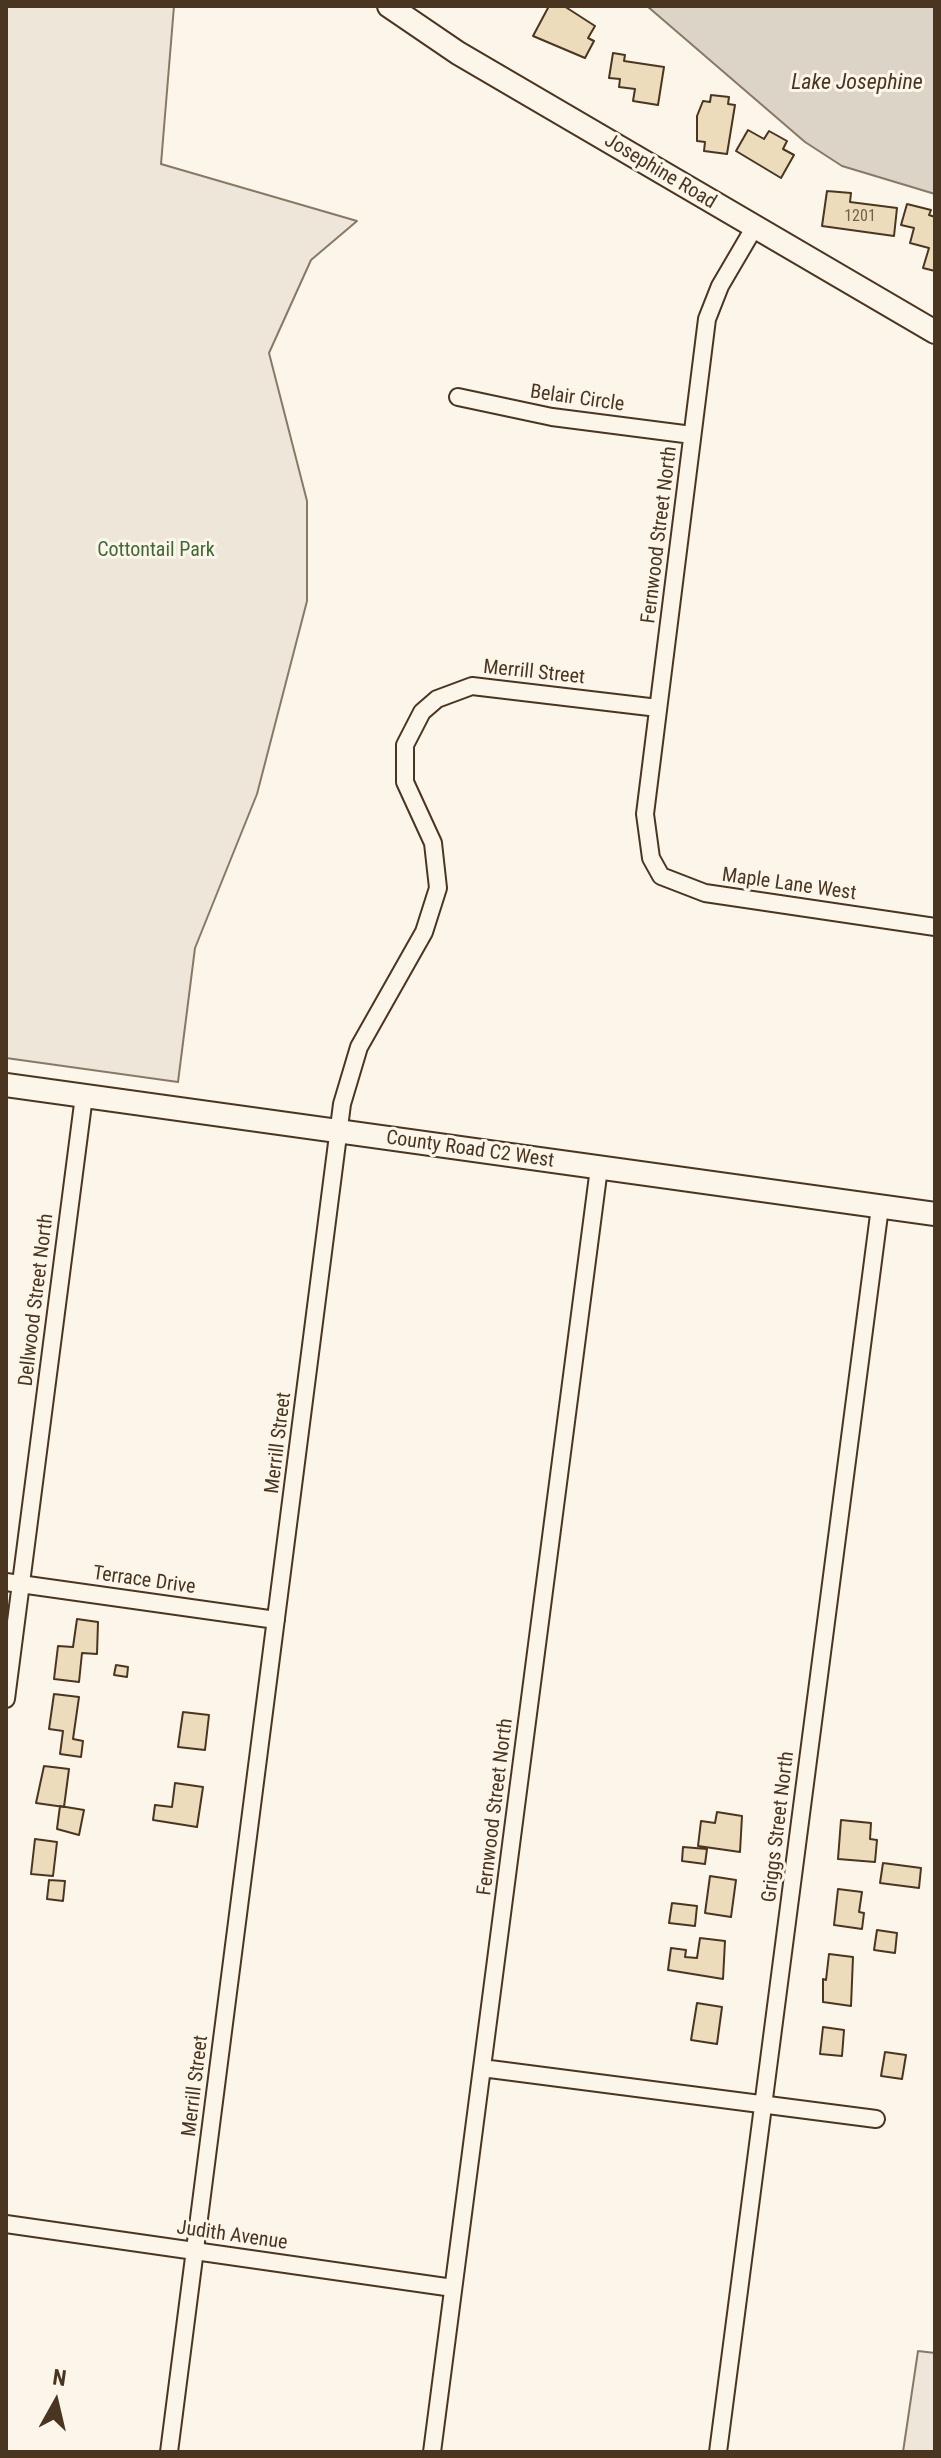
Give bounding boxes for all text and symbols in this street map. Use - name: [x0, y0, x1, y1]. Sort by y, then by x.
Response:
- water label: Lake Josephine: [791, 70, 923, 96]
- street label: Josephine Road: [600, 129, 720, 215]
- house number: 1201: [844, 207, 876, 227]
- street label: Belair Circle: [528, 381, 626, 417]
- street label: Fernwood Street North: [637, 445, 683, 625]
- park label: Cottontail Park: [97, 539, 215, 563]
- street label: Merrill Street: [482, 656, 586, 690]
- street label: Maple Lane West: [720, 864, 858, 906]
- street label: County Road C2 West: [384, 1126, 556, 1174]
- street label: Dellwood Street North: [15, 1212, 59, 1388]
- street label: Merrill Street: [261, 1391, 297, 1495]
- street label: Terrace Drive: [91, 1562, 197, 1600]
- street label: Fernwood Street North: [473, 1717, 519, 1897]
- street label: Griggs Street North: [758, 1750, 800, 1904]
- street label: Merrill Street: [178, 2034, 214, 2138]
- street label: Judith Avenue: [175, 2216, 289, 2256]
- north arrow: [16, 2362, 96, 2442]
- text: N: [51, 2364, 68, 2391]

